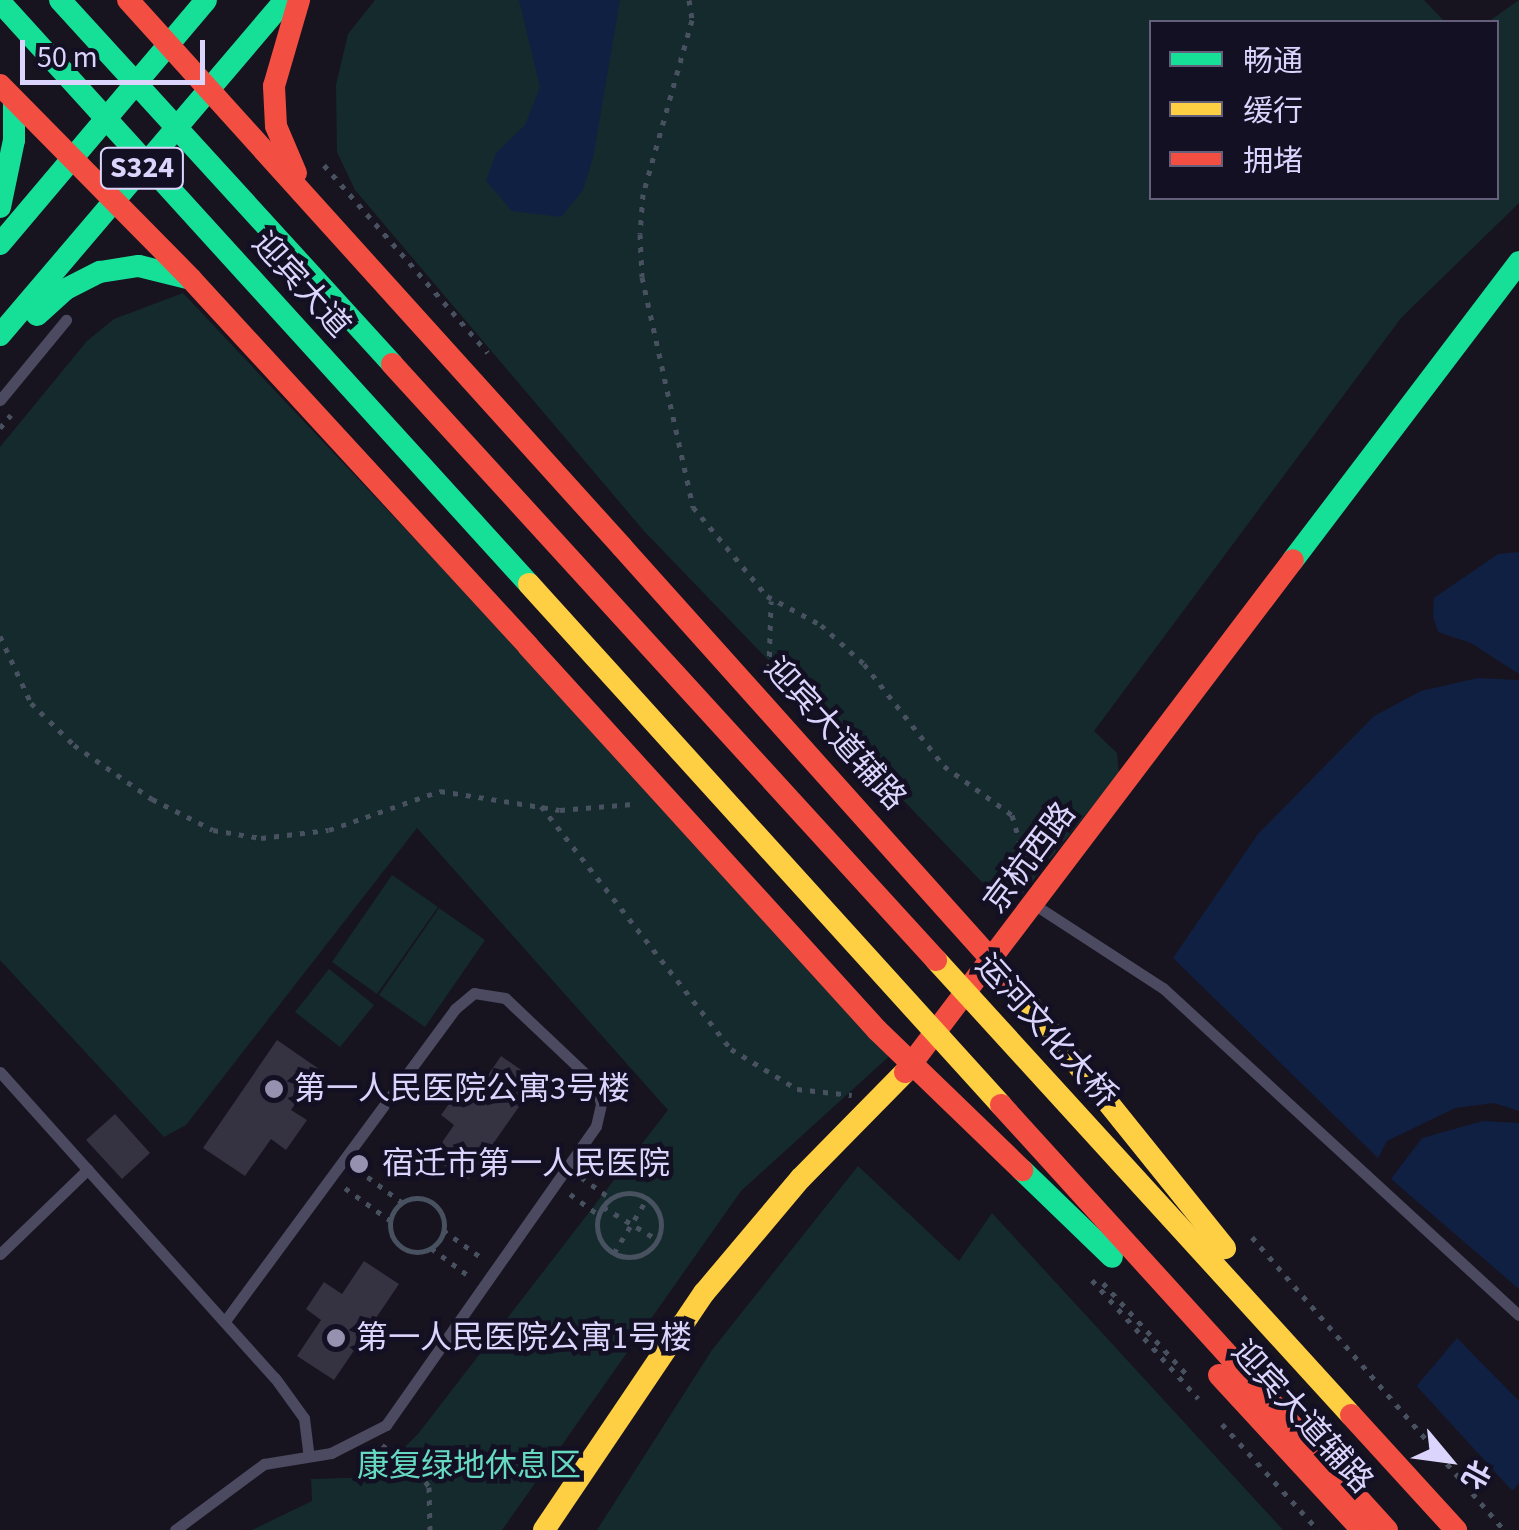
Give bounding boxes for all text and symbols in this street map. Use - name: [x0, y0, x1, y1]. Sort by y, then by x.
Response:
- scale bar: [25, 20, 210, 82]
- legend: [1149, 20, 1499, 200]
- text: 50 m: [37, 36, 98, 79]
- text: 畅通: [1243, 40, 1303, 83]
- text: 缓行: [1243, 90, 1303, 133]
- text: 拥堵: [1243, 140, 1303, 183]
- road number: S324: [100, 143, 184, 193]
- street label: 迎宾大道: [244, 225, 358, 345]
- street label: 迎宾大道辅路: [756, 650, 914, 818]
- street label: 京杭西路: [976, 795, 1084, 921]
- street label: 运河文化大桥: [967, 947, 1125, 1115]
- place label: 第一人民医院公寓3号楼: [294, 1070, 630, 1108]
- marker: 第一人民医院公寓3号楼: [263, 1078, 285, 1100]
- place label: 宿迁市第一人民医院: [382, 1145, 670, 1183]
- marker: 宿迁市第一人民医院: [346, 1151, 372, 1177]
- place label: 第一人民医院公寓1号楼: [356, 1319, 692, 1357]
- marker: 第一人民医院公寓1号楼: [325, 1327, 347, 1349]
- street label: 迎宾大道辅路: [1223, 1333, 1381, 1501]
- north arrow: [1399, 1410, 1499, 1510]
- park label: 康复绿地休息区: [357, 1447, 581, 1485]
- text: 北: [1451, 1453, 1500, 1496]

